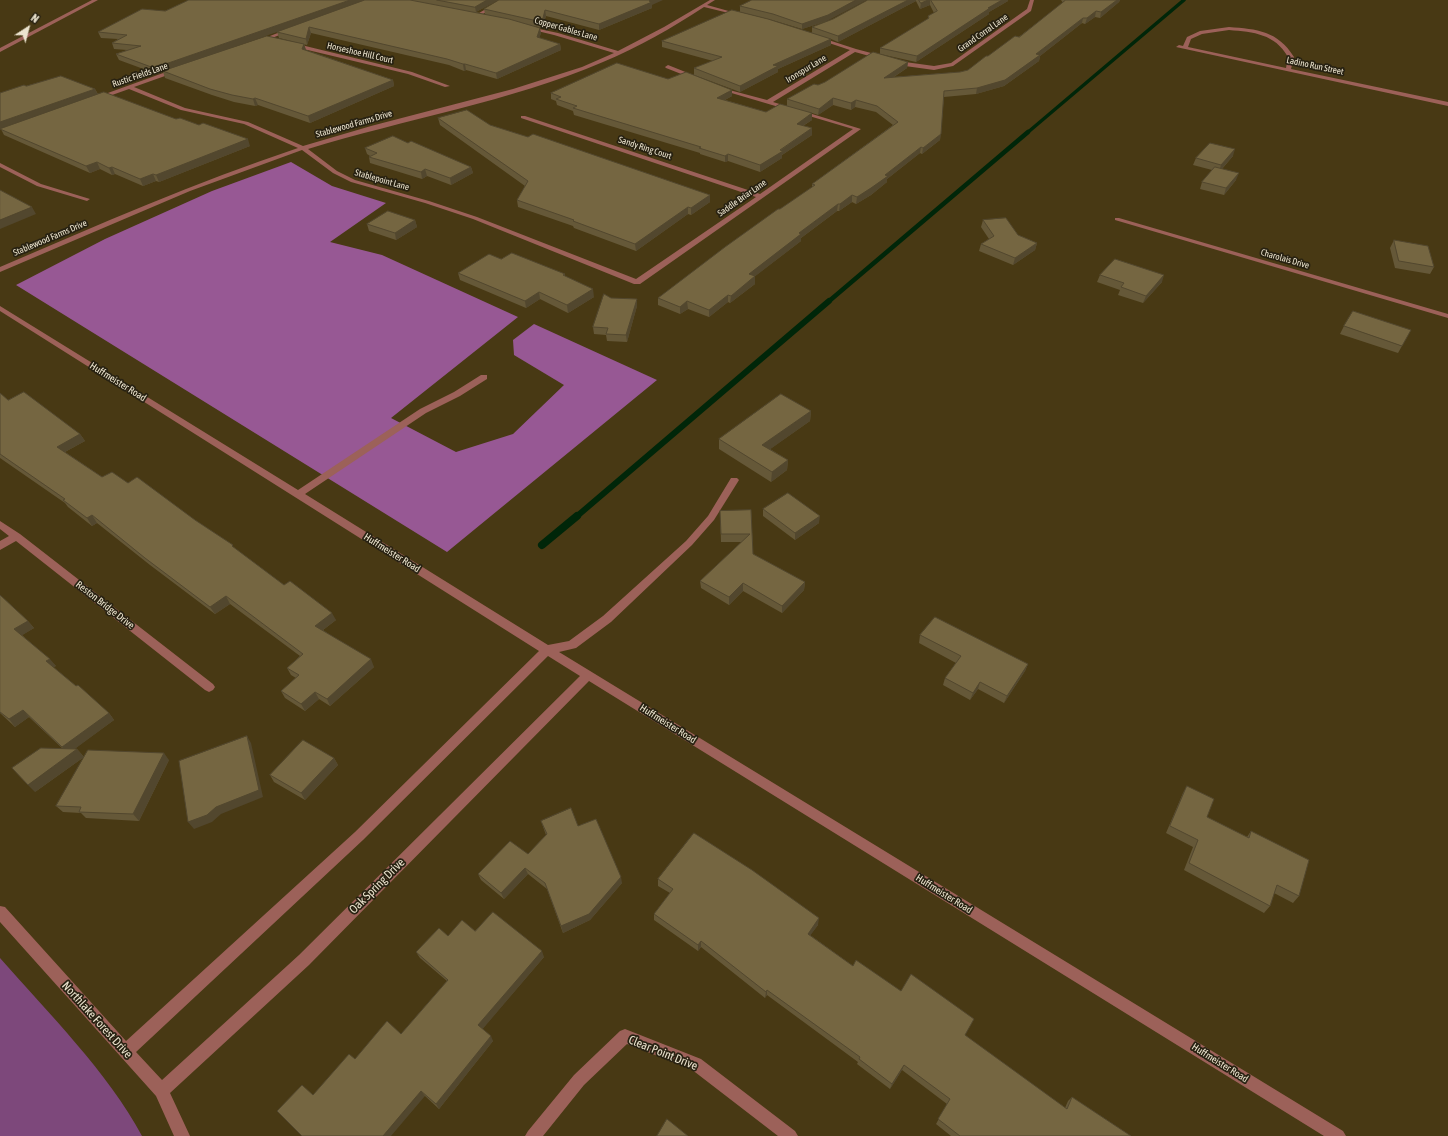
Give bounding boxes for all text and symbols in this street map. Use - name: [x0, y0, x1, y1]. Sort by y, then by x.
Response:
- north arrow: [8, 8, 48, 48]
- text: N: [29, 12, 41, 25]
- street label: Grand Corral Lane: [956, 12, 1010, 54]
- street label: Copper Gables Lane: [533, 15, 599, 43]
- street label: Horseshoe Hill Court: [326, 40, 394, 66]
- street label: Ironspur Lane: [784, 53, 828, 85]
- street label: Ladino Run Street: [1285, 55, 1345, 77]
- street label: Rustic Fields Lane: [111, 60, 169, 90]
- street label: Stablewood Farms Drive: [315, 108, 393, 140]
- street label: Sandy Ring Court: [617, 134, 673, 162]
- street label: Stablepoint Lane: [354, 167, 410, 193]
- street label: Saddle Briar Lane: [715, 177, 769, 219]
- street label: Stablewood Farms Drive: [12, 218, 88, 258]
- street label: Charolais Drive: [1259, 247, 1311, 271]
- street label: Huffmeister Road: [88, 360, 148, 404]
- street label: Huffmeister Road: [362, 531, 422, 575]
- street label: Reston Bridge Drive: [73, 578, 137, 632]
- street label: Huffmeister Road: [638, 702, 698, 746]
- street label: Oak Spring Drive: [346, 855, 408, 917]
- street label: Huffmeister Road: [914, 872, 974, 916]
- street label: Northlake Forest Drive: [59, 979, 135, 1061]
- street label: Clear Point Drive: [626, 1033, 700, 1073]
- street label: Huffmeister Road: [1190, 1041, 1250, 1085]

